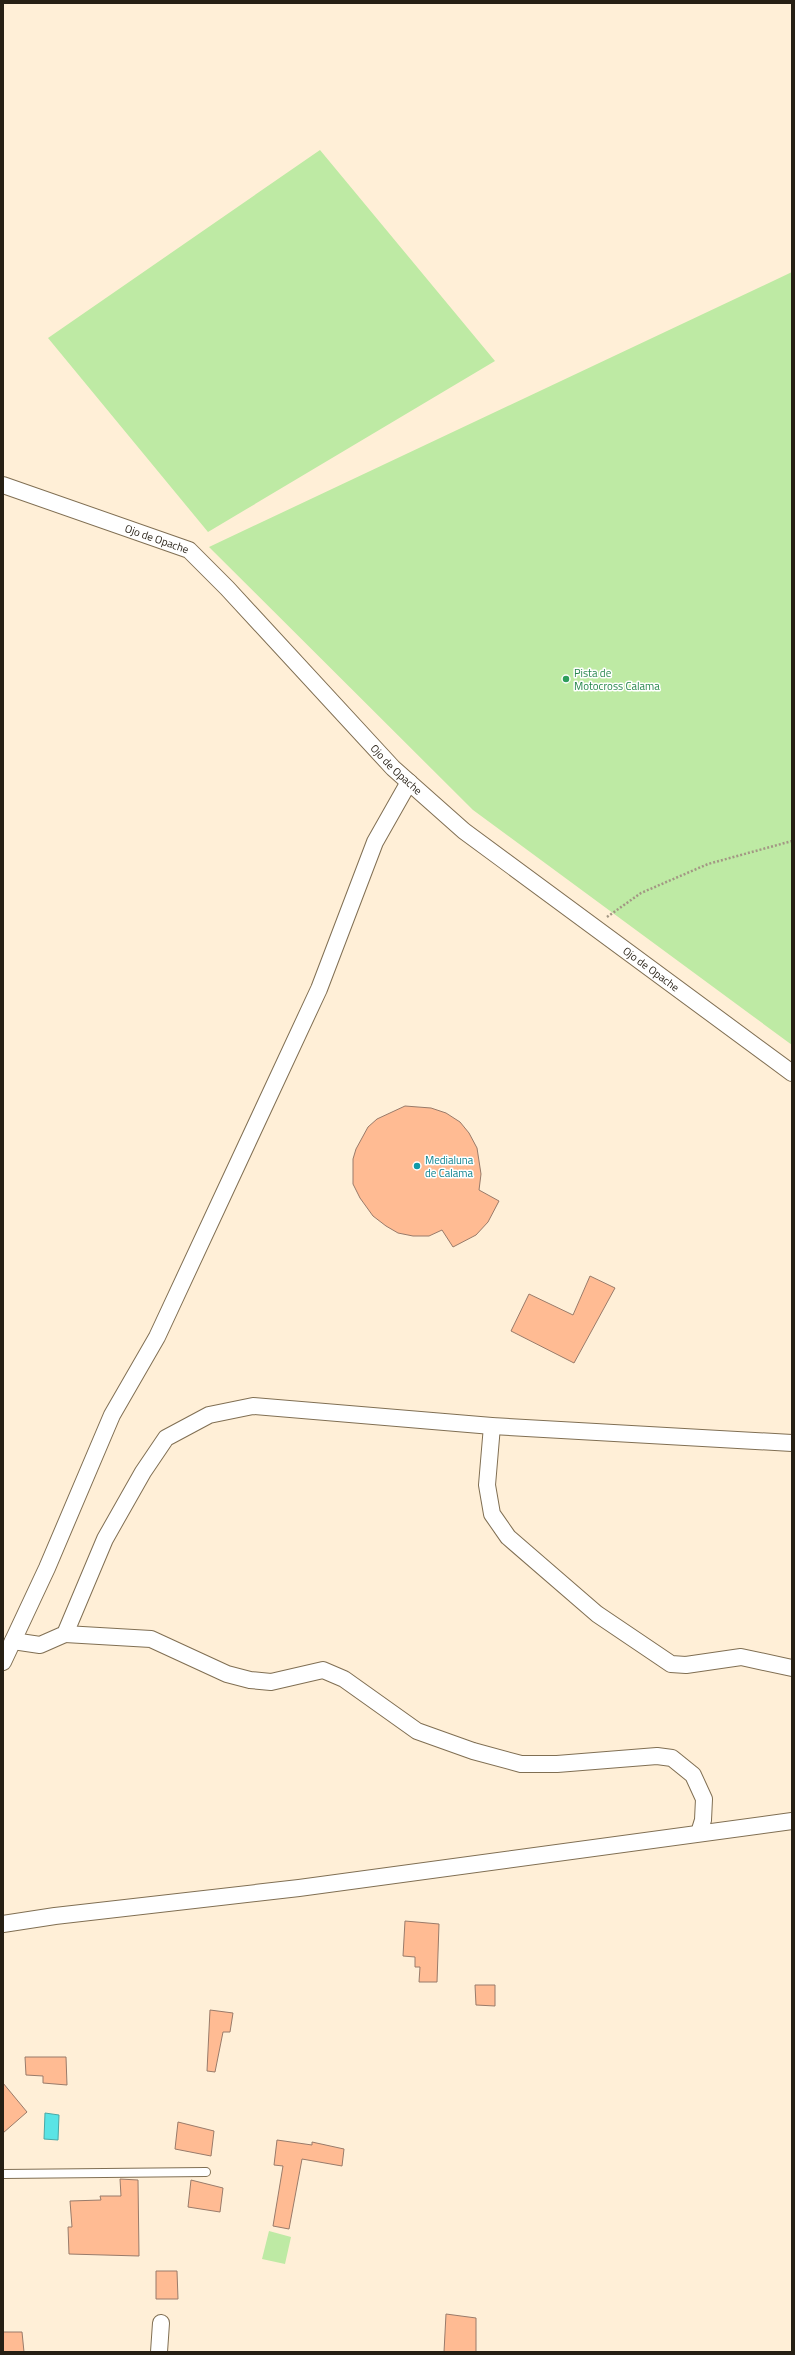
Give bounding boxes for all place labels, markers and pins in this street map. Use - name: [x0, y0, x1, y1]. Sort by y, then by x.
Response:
- place label: Pista de Motocross Calama: [574, 665, 660, 694]
- marker: Pista de Motocross Calama: [561, 674, 571, 684]
- place label: Medialuna de Calama: [425, 1152, 474, 1181]
- marker: Medialuna de Calama: [412, 1161, 422, 1171]

